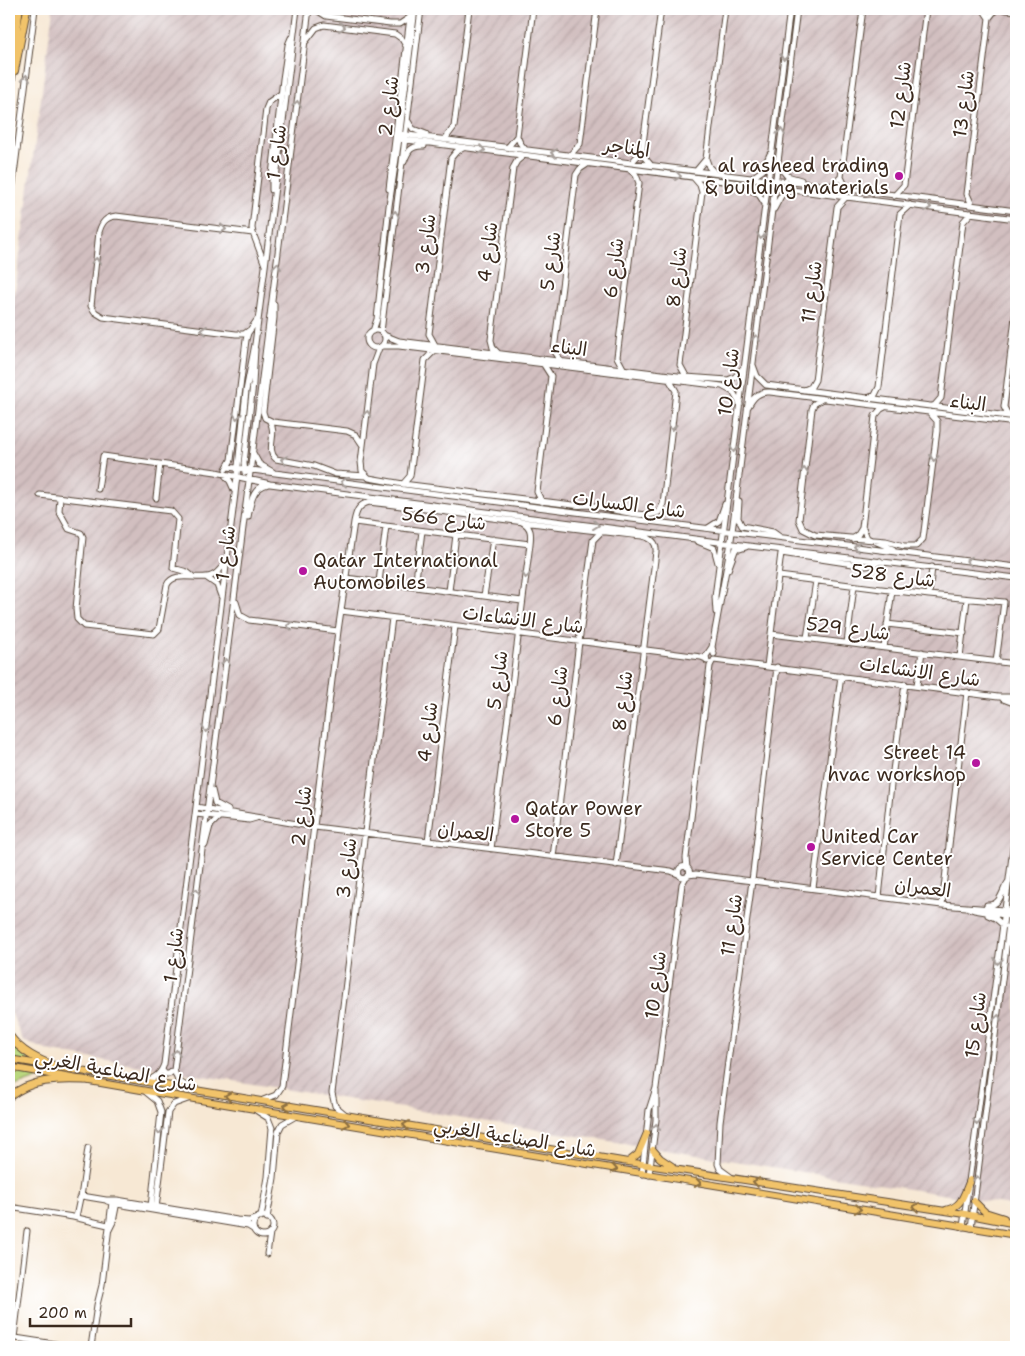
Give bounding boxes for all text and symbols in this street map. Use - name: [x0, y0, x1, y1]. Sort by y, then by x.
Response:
- one-way arrow: [338, 21, 346, 32]
- one-way arrow: [779, 53, 789, 61]
- street label: شارع 12: [884, 60, 918, 130]
- street label: شارع 13: [947, 69, 981, 139]
- one-way arrow: [20, 74, 30, 83]
- street label: شارع 2: [372, 74, 406, 138]
- one-way arrow: [291, 100, 302, 108]
- street label: شارع 1: [261, 123, 293, 181]
- one-way arrow: [776, 127, 786, 136]
- street label: المناجر: [600, 132, 652, 163]
- one-way arrow: [478, 145, 487, 155]
- one-way arrow: [550, 148, 558, 159]
- place label: al rasheed trading & building materials: [705, 153, 889, 200]
- one-way arrow: [675, 170, 683, 181]
- marker: al rasheed trading & building materials: [893, 170, 905, 182]
- one-way arrow: [924, 201, 932, 212]
- one-way arrow: [389, 210, 400, 218]
- street label: شارع 3: [409, 212, 443, 276]
- street label: شارع 4: [471, 220, 505, 284]
- one-way arrow: [219, 223, 227, 234]
- street label: شارع 5: [534, 230, 568, 292]
- one-way arrow: [756, 232, 767, 240]
- street label: شارع 6: [597, 236, 631, 300]
- street label: شارع 8: [660, 245, 694, 309]
- one-way arrow: [90, 257, 101, 265]
- street label: شارع 11: [795, 259, 829, 325]
- one-way arrow: [271, 261, 282, 269]
- one-way arrow: [199, 325, 208, 335]
- street label: البناء: [549, 333, 589, 362]
- one-way arrow: [750, 333, 761, 341]
- street label: شارع 10: [712, 347, 746, 418]
- street label: البناء: [948, 388, 988, 417]
- one-way arrow: [361, 409, 372, 417]
- one-way arrow: [232, 411, 242, 420]
- one-way arrow: [667, 423, 678, 431]
- one-way arrow: [730, 445, 740, 453]
- one-way arrow: [929, 454, 940, 462]
- one-way arrow: [280, 456, 289, 466]
- one-way arrow: [799, 467, 810, 475]
- one-way arrow: [340, 477, 348, 488]
- street label: شارع الكسارات: [571, 485, 687, 525]
- street label: شارع 566: [400, 501, 488, 537]
- one-way arrow: [592, 519, 600, 530]
- street label: شارع 1: [210, 524, 242, 582]
- one-way arrow: [852, 542, 860, 553]
- place label: Qatar International Automobiles: [313, 548, 498, 595]
- one-way arrow: [965, 556, 973, 567]
- street label: شارع 528: [849, 558, 936, 594]
- marker: Qatar International Automobiles: [297, 565, 309, 577]
- one-way arrow: [521, 572, 532, 580]
- street label: شارع الانشاءات: [461, 600, 585, 640]
- street label: شارع 529: [805, 611, 891, 647]
- one-way arrow: [286, 621, 294, 632]
- street label: شارع 5: [481, 649, 515, 711]
- street label: شارع الانشاءات: [858, 651, 982, 693]
- one-way arrow: [220, 658, 231, 666]
- street label: شارع 6: [541, 664, 575, 728]
- street label: شارع 8: [606, 669, 640, 733]
- street label: شارع 4: [411, 700, 445, 764]
- one-way arrow: [201, 726, 212, 734]
- place label: Street 14 hvac workshop: [828, 740, 966, 787]
- marker: Street 14 hvac workshop: [970, 757, 982, 769]
- street label: شارع 2: [285, 784, 319, 848]
- place label: Qatar Power Store 5: [525, 796, 642, 843]
- marker: Qatar Power Store 5: [509, 813, 521, 825]
- street label: العمران: [436, 816, 496, 847]
- place label: United Car Service Center: [821, 824, 953, 871]
- street label: شارع 3: [330, 836, 364, 900]
- marker: United Car Service Center: [805, 841, 817, 853]
- street label: العمران: [893, 872, 953, 903]
- one-way arrow: [190, 888, 201, 896]
- street label: شارع 11: [715, 892, 749, 958]
- street label: شارع 1: [158, 926, 190, 984]
- street label: شارع 10: [639, 950, 673, 1021]
- one-way arrow: [993, 957, 1004, 965]
- street label: شارع 15: [959, 990, 993, 1060]
- one-way arrow: [992, 1014, 1002, 1023]
- street label: شارع الصناعية الغربي: [32, 1044, 199, 1101]
- one-way arrow: [170, 1049, 181, 1057]
- one-way arrow: [223, 1091, 231, 1102]
- one-way arrow: [283, 1101, 291, 1111]
- street label: شارع الصناعية الغربي: [432, 1112, 598, 1167]
- one-way arrow: [342, 1118, 351, 1128]
- one-way arrow: [972, 1118, 983, 1126]
- one-way arrow: [401, 1120, 410, 1130]
- one-way arrow: [650, 1122, 661, 1130]
- one-way arrow: [154, 1127, 164, 1136]
- one-way arrow: [610, 1163, 618, 1173]
- one-way arrow: [971, 1175, 982, 1183]
- one-way arrow: [693, 1177, 702, 1187]
- one-way arrow: [752, 1177, 760, 1188]
- one-way arrow: [854, 1203, 862, 1214]
- one-way arrow: [912, 1203, 921, 1213]
- scale bar: [30, 1296, 131, 1328]
- text: 200 m: [38, 1303, 87, 1323]

